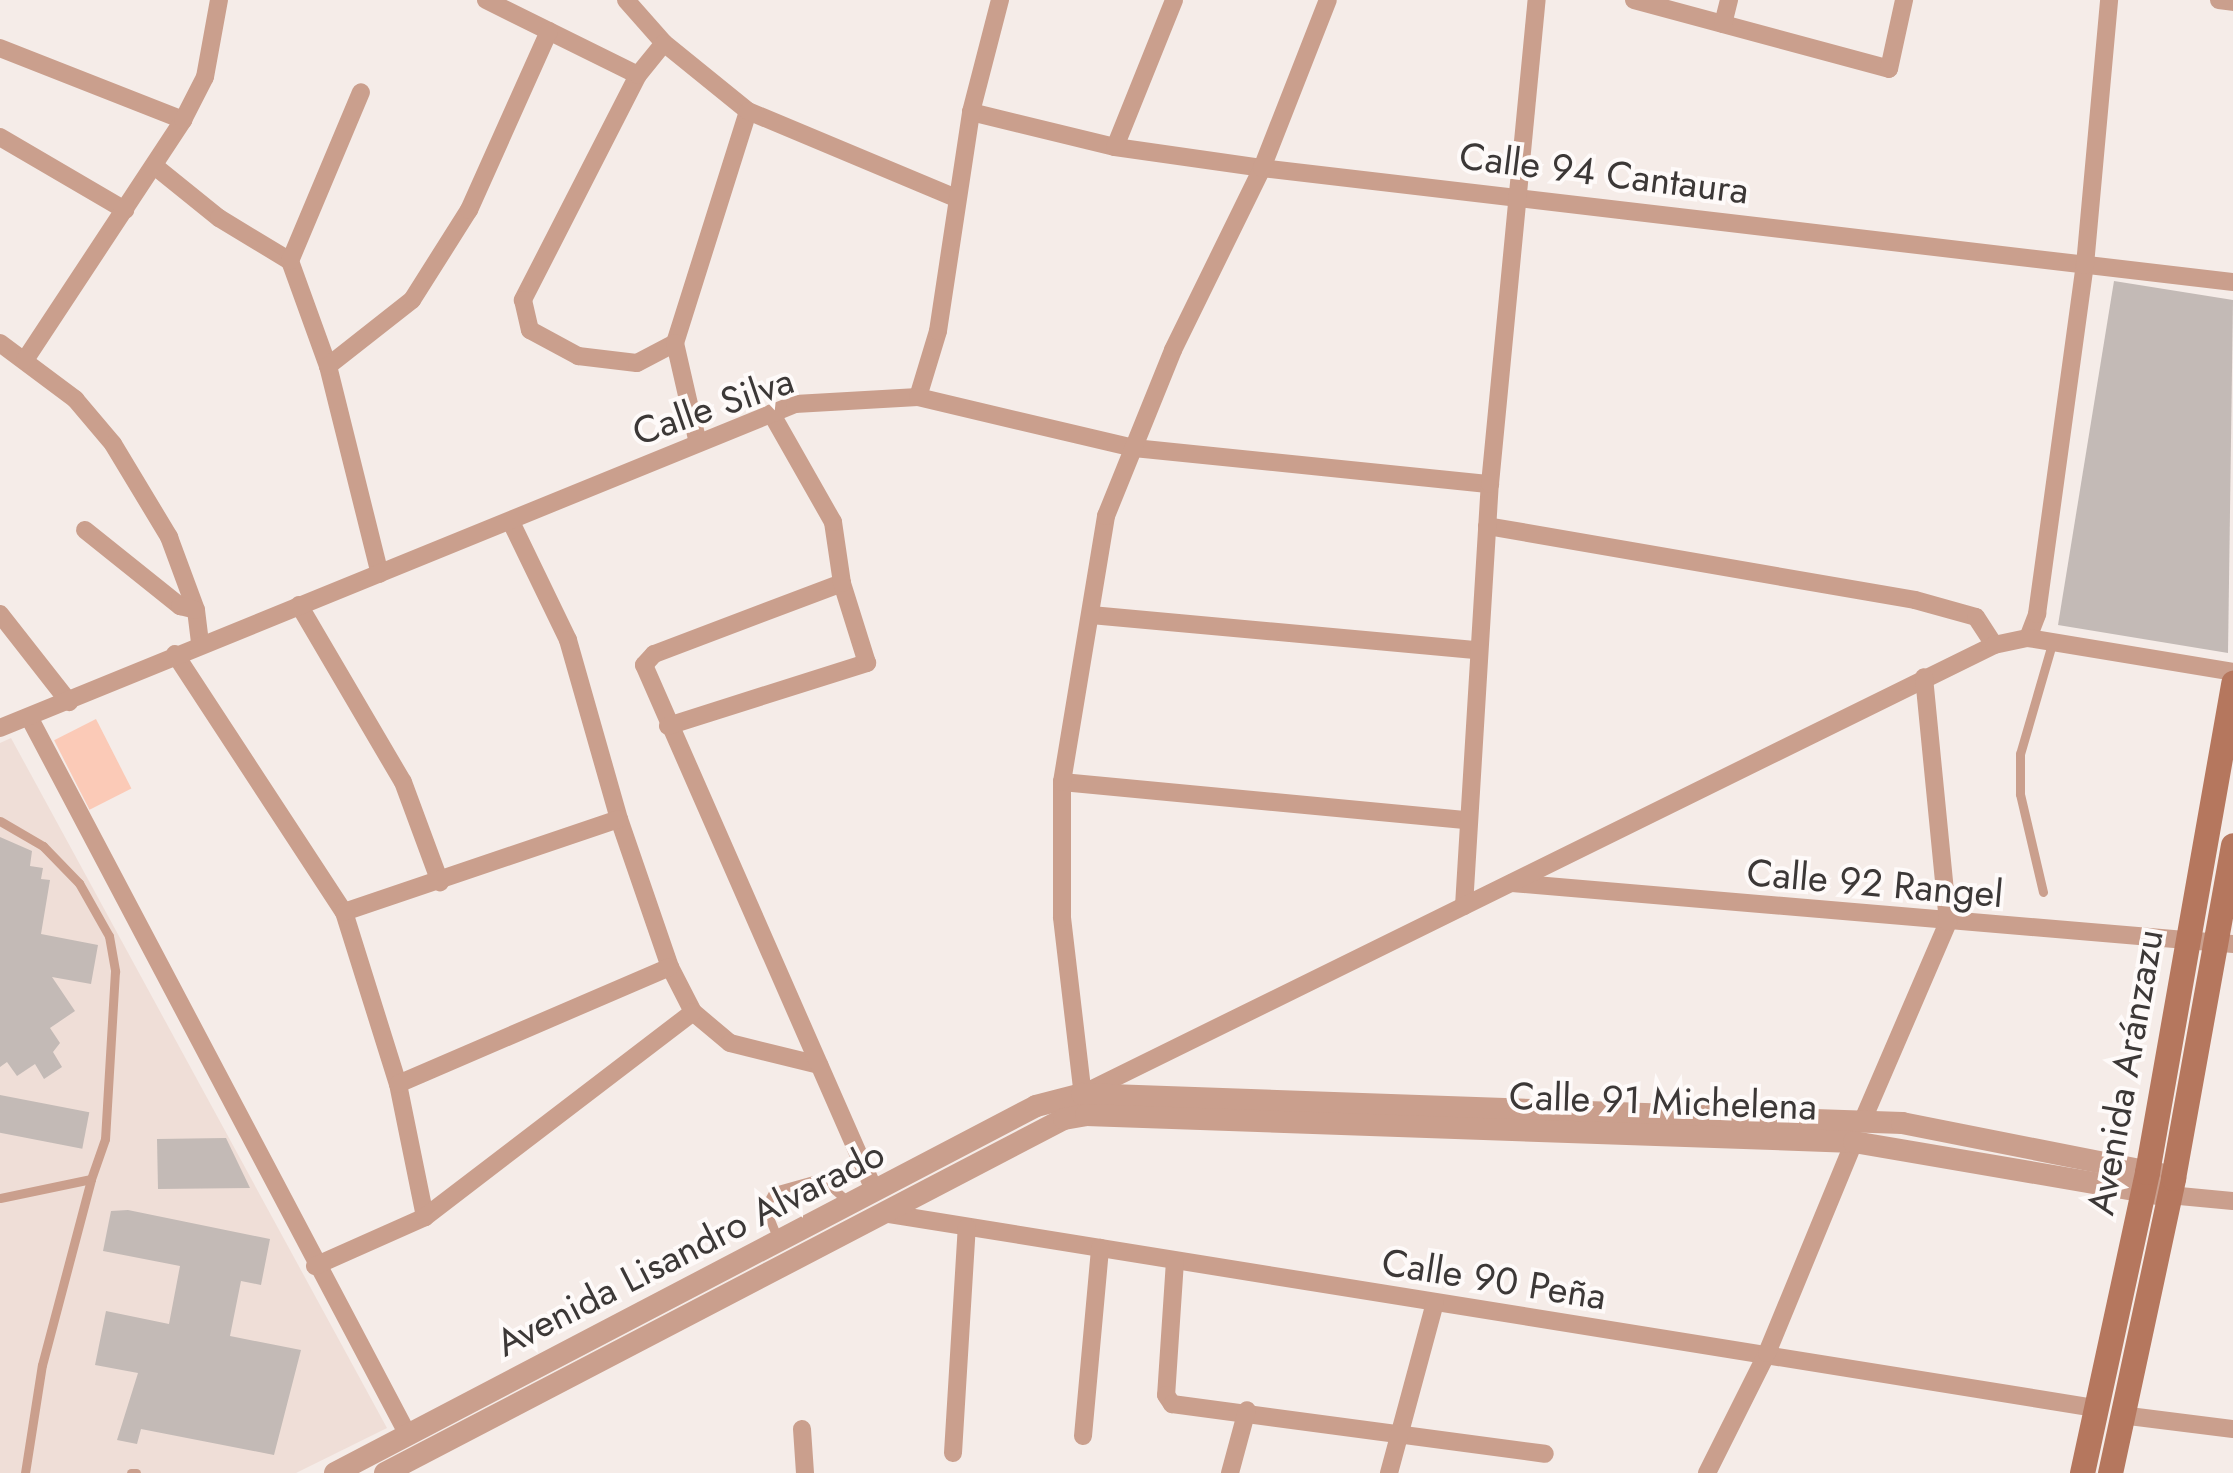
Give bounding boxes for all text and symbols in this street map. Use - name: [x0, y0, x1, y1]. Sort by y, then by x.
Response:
- street label: Calle 94 Cantaura: [1457, 133, 1751, 213]
- street label: Calle Silva: [627, 357, 799, 455]
- street label: Calle 92 Rangel: [1745, 849, 2005, 917]
- street label: Avenida Aránzazu: [2077, 926, 2173, 1218]
- street label: Calle 91 Michelena: [1508, 1073, 1818, 1129]
- street label: Avenida Lisandro Alvarado: [488, 1130, 892, 1366]
- street label: Calle 90 Peña: [1379, 1239, 1609, 1319]

